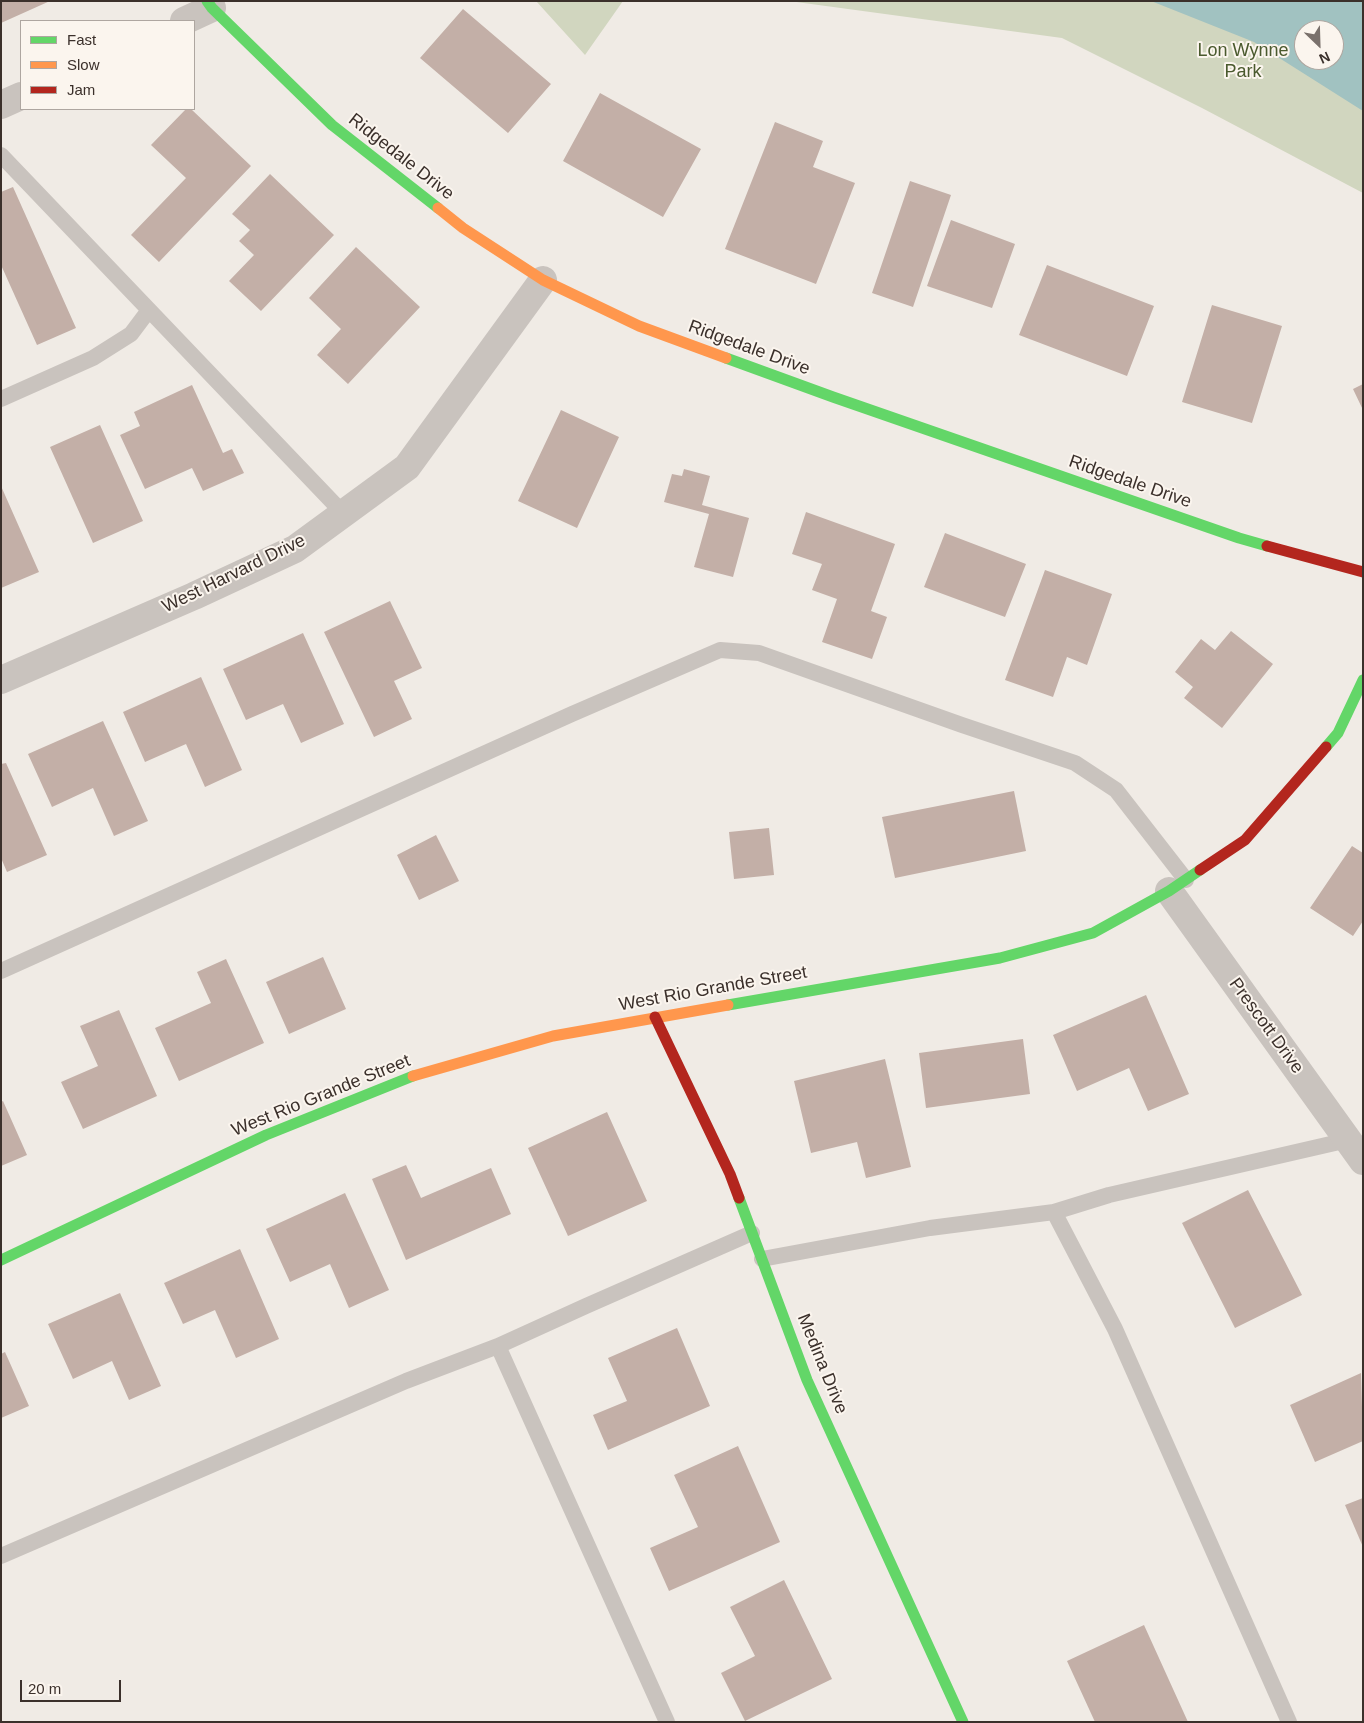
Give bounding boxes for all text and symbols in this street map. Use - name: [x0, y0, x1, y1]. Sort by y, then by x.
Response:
- legend: [20, 20, 195, 110]
- north arrow: [1294, 20, 1344, 70]
- text: Fast: [67, 31, 96, 48]
- park label: Lon Wynne Park: [1198, 40, 1288, 82]
- text: N: [1317, 48, 1333, 67]
- text: Slow: [67, 56, 100, 73]
- text: Jam: [67, 81, 95, 98]
- street label: Ridgedale Drive: [344, 109, 458, 205]
- street label: Ridgedale Drive: [685, 316, 813, 380]
- street label: Ridgedale Drive: [1066, 451, 1194, 513]
- street label: West Harvard Drive: [159, 530, 309, 618]
- street label: West Rio Grande Street: [617, 962, 809, 1016]
- street label: Prescott Drive: [1224, 974, 1308, 1078]
- street label: West Rio Grande Street: [229, 1050, 413, 1142]
- street label: Medina Drive: [792, 1311, 852, 1417]
- scale bar: [22, 1670, 124, 1702]
- text: 20 m: [28, 1680, 61, 1697]

